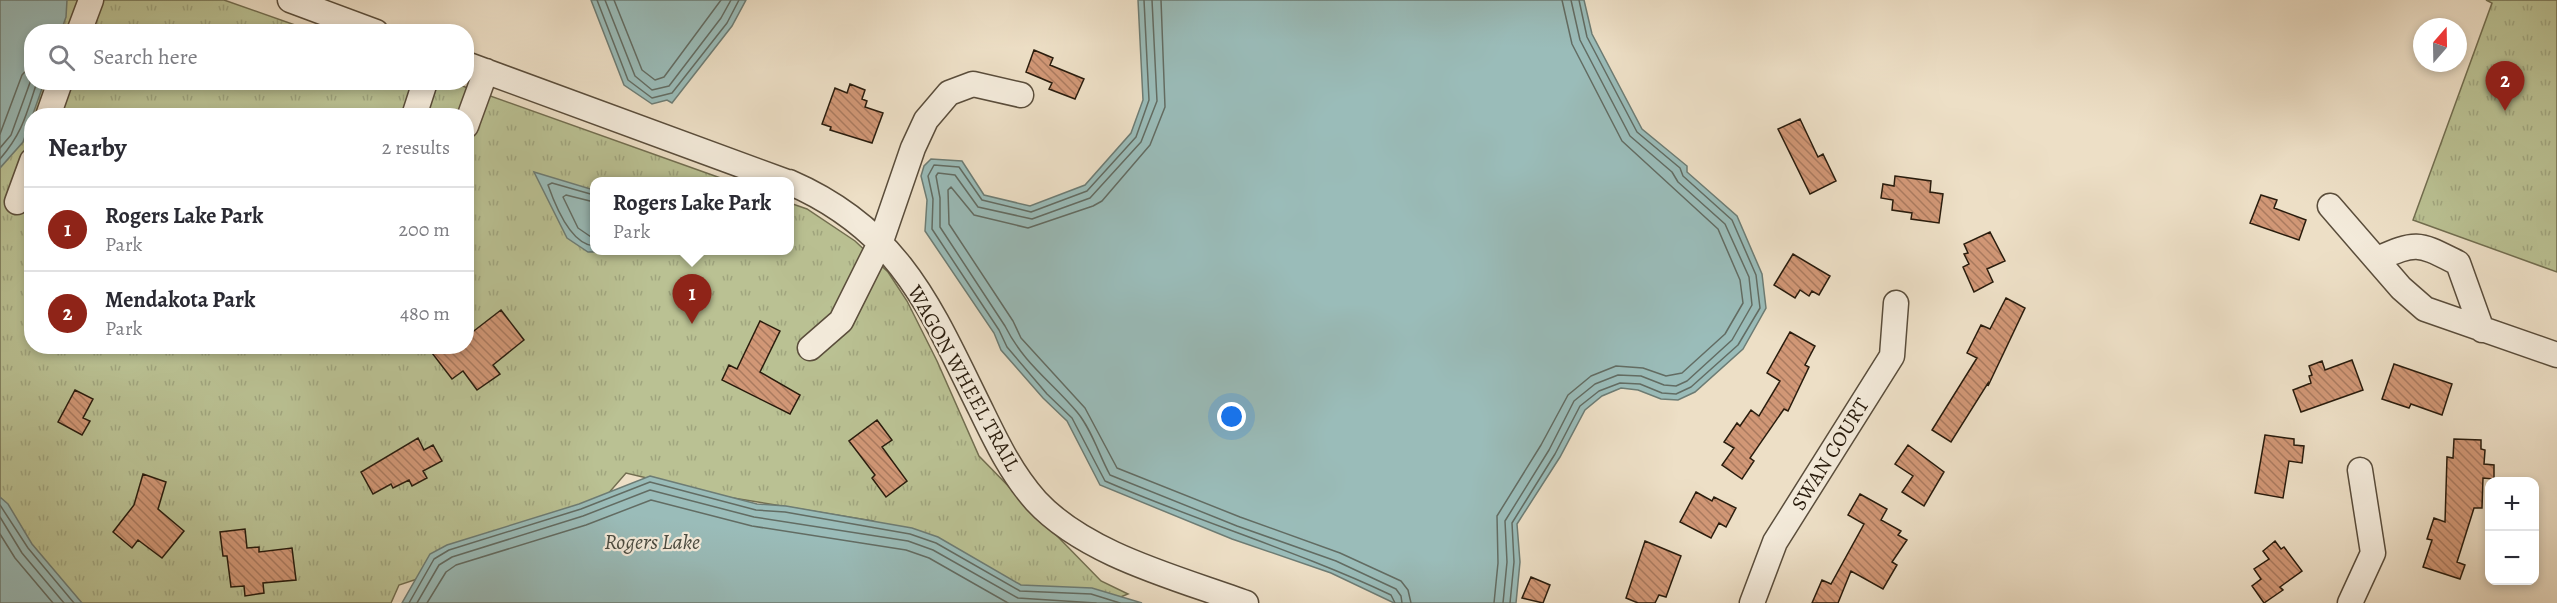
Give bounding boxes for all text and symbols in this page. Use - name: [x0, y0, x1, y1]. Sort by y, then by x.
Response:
- north arrow: [2413, 18, 2467, 72]
- search box: [24, 24, 474, 90]
- icon: search: [45, 41, 78, 74]
- text: Search here: [93, 42, 198, 72]
- pin: 2: [2486, 62, 2524, 111]
- text: Nearby: [48, 130, 127, 165]
- text: 2 results: [382, 134, 450, 161]
- popup: [590, 177, 794, 255]
- text: Rogers Lake Park: [613, 188, 771, 218]
- text: Rogers Lake Park: [105, 201, 263, 231]
- text: 1: [64, 216, 71, 243]
- text: 200 m: [399, 216, 450, 243]
- text: Park: [613, 218, 650, 245]
- text: Park: [105, 231, 143, 258]
- pin: 1: [672, 274, 712, 324]
- street label: WAGON WHEEL TRAIL: [901, 279, 1027, 476]
- text: Mendakota Park: [105, 285, 255, 315]
- text: 2: [63, 300, 72, 327]
- text: 480 m: [400, 300, 450, 327]
- text: Park: [105, 315, 143, 342]
- street label: SWAN COURT: [1784, 392, 1876, 515]
- your location: [1217, 402, 1246, 431]
- map controls: [2485, 477, 2539, 585]
- button: +: [2485, 477, 2539, 531]
- water label: Rogers Lake: [604, 527, 700, 557]
- button: −: [2485, 531, 2539, 585]

